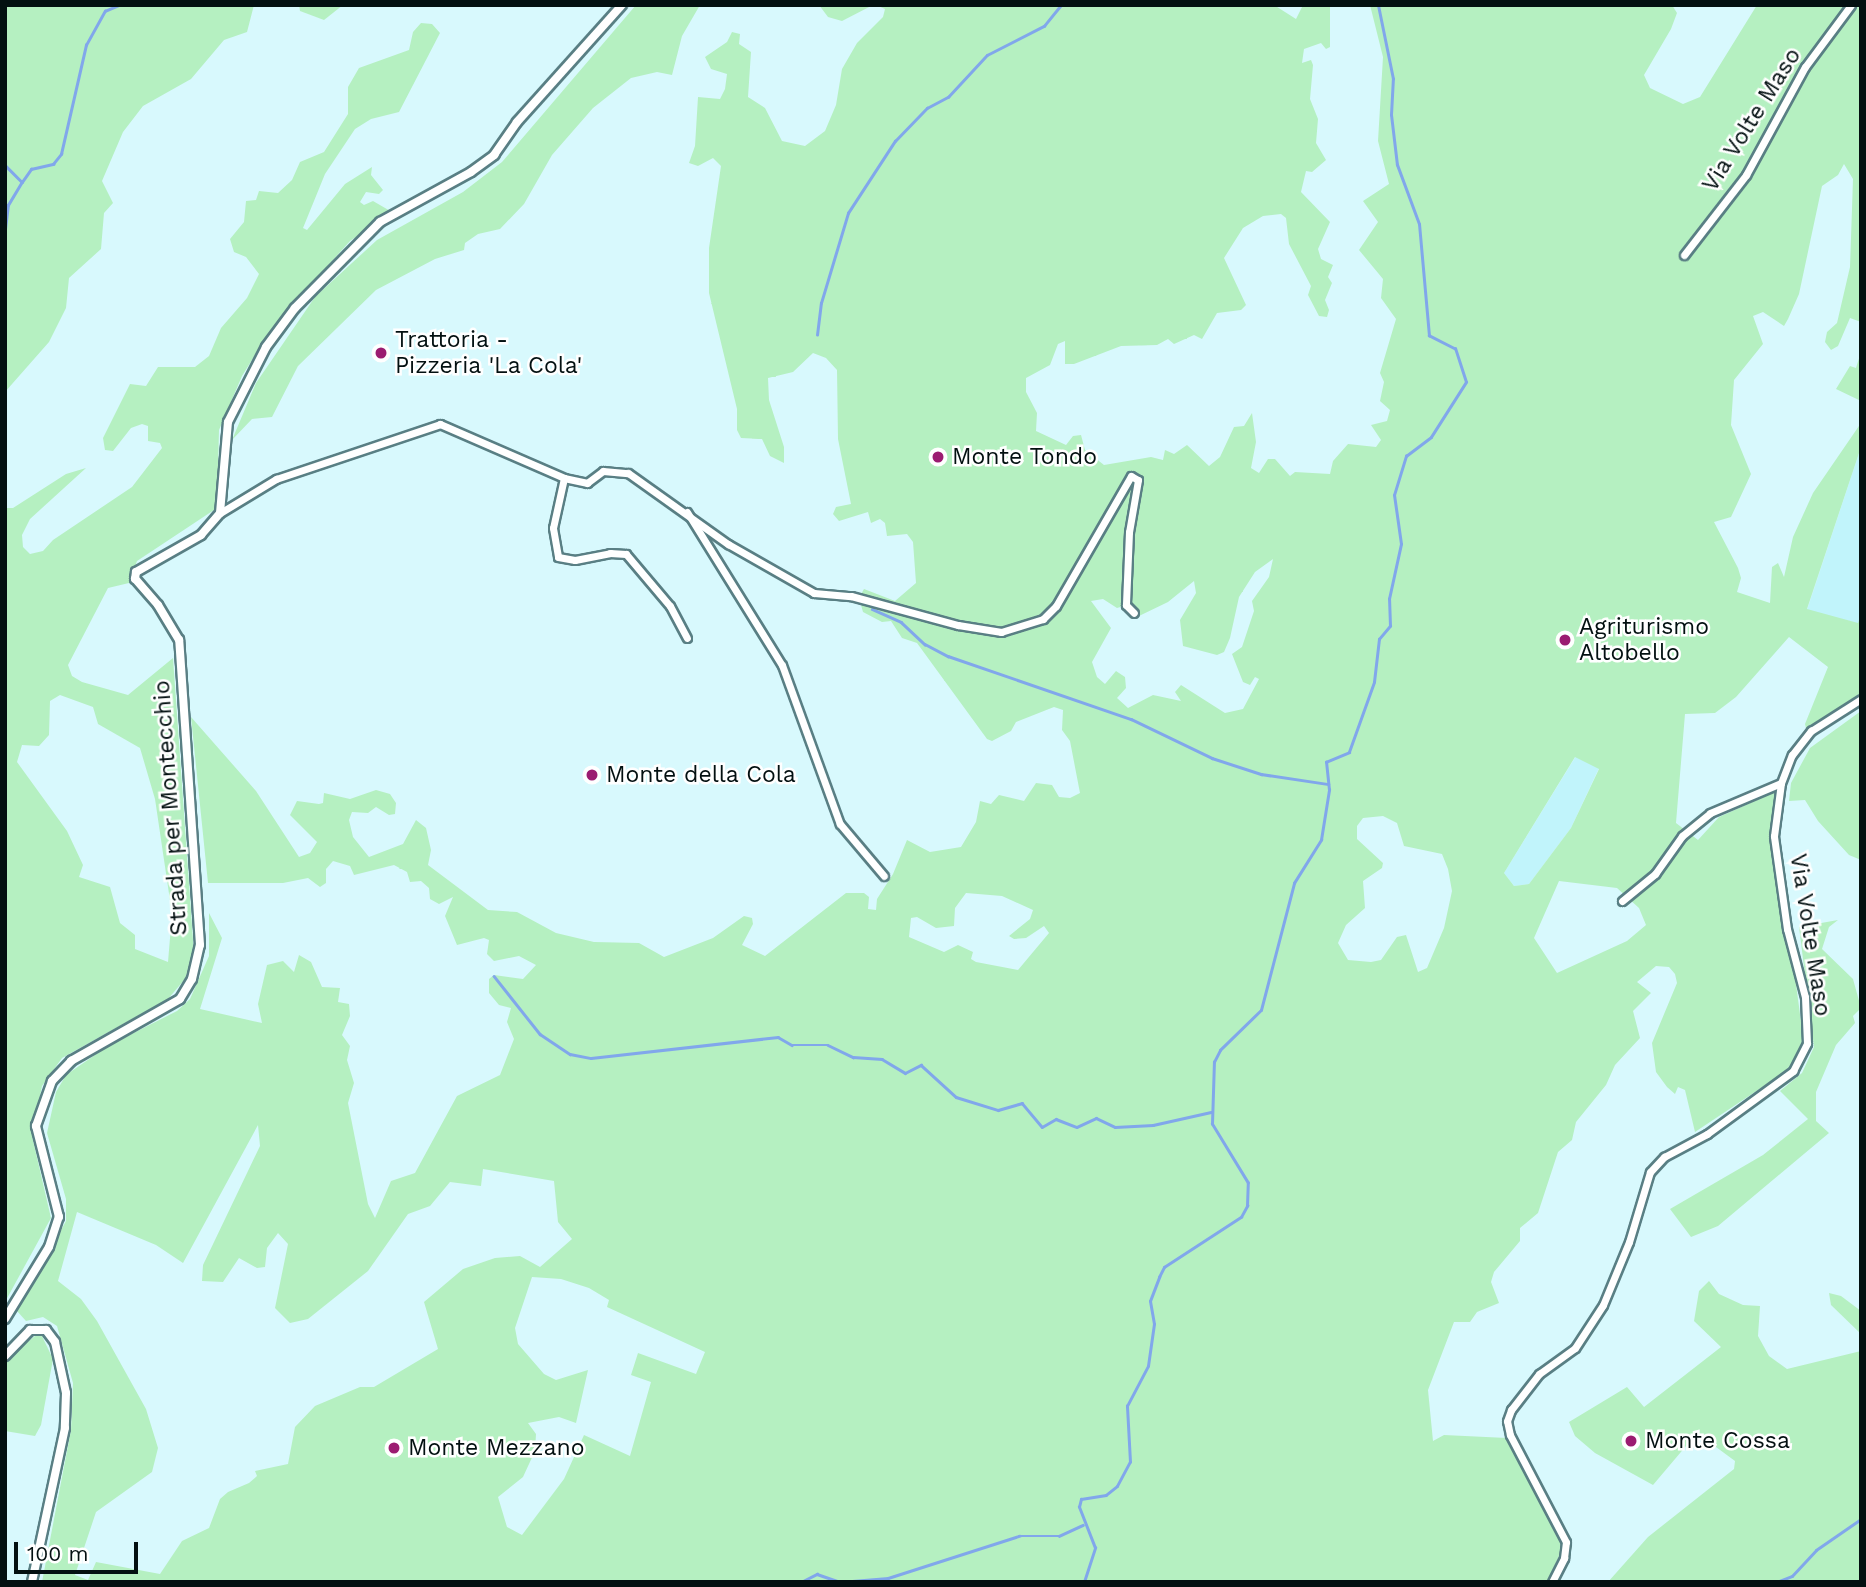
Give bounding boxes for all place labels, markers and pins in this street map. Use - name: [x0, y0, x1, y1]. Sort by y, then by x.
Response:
- place label: Trattoria - Pizzeria 'La Cola': [395, 326, 583, 380]
- marker: Trattoria - Pizzeria 'La Cola': [373, 345, 389, 361]
- place label: Monte Tondo: [952, 443, 1098, 471]
- marker: Monte Tondo: [930, 449, 946, 465]
- place label: Agriturismo Altobello: [1579, 613, 1709, 667]
- marker: Agriturismo Altobello: [1557, 632, 1573, 648]
- place label: Monte della Cola: [606, 761, 796, 789]
- marker: Monte della Cola: [584, 767, 600, 783]
- place label: Monte Cossa: [1645, 1427, 1790, 1455]
- marker: Monte Cossa: [1623, 1433, 1639, 1449]
- place label: Monte Mezzano: [408, 1434, 584, 1462]
- marker: Monte Mezzano: [386, 1440, 402, 1456]

